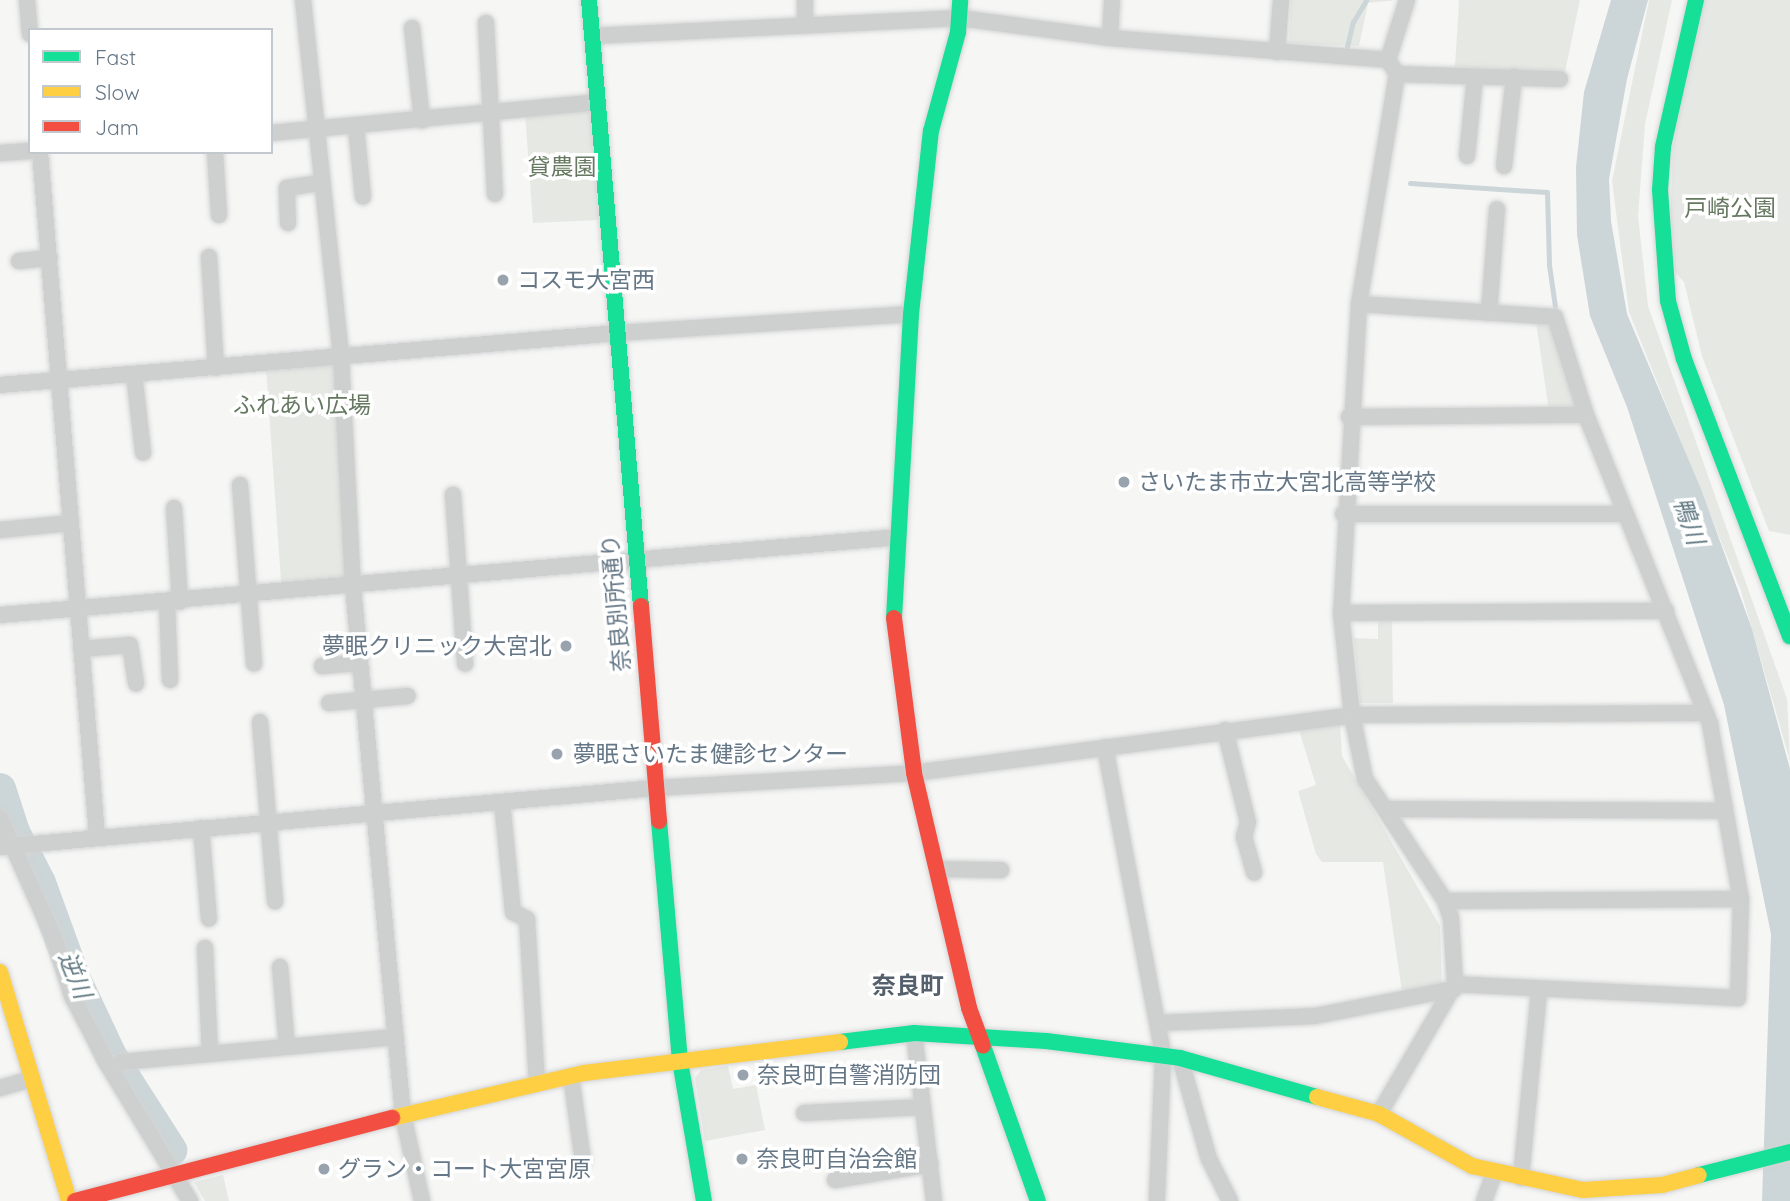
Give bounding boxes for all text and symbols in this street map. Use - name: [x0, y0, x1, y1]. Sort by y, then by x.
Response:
- legend: [28, 28, 273, 154]
- text: Fast: [95, 44, 136, 70]
- text: Slow: [95, 79, 140, 105]
- text: Jam: [95, 114, 139, 140]
- park label: 貸農園: [528, 153, 596, 181]
- park label: 戸崎公園: [1684, 194, 1776, 222]
- place label: コスモ大宮西: [517, 266, 655, 294]
- marker: コスモ大宮西: [495, 272, 511, 288]
- park label: ふれあい広場: [233, 391, 371, 419]
- place label: さいたま市立大宮北高等学校: [1138, 468, 1437, 496]
- marker: さいたま市立大宮北高等学校: [1116, 474, 1132, 490]
- water label: 鴨川: [1668, 494, 1710, 548]
- street label: 奈良別所通り: [596, 533, 636, 673]
- place label: 夢眠クリニック大宮北: [322, 632, 552, 660]
- marker: 夢眠クリニック大宮北: [558, 638, 574, 654]
- place label: 夢眠さいたま健診センター: [573, 740, 849, 768]
- marker: 夢眠さいたま健診センター: [547, 744, 567, 764]
- water label: 逆川: [53, 947, 97, 1003]
- district label: 奈良町: [872, 972, 944, 1000]
- place label: 奈良町自警消防団: [757, 1061, 941, 1089]
- marker: 奈良町自警消防団: [735, 1067, 751, 1083]
- place label: 奈良町自治会館: [756, 1145, 917, 1173]
- marker: 奈良町自治会館: [734, 1151, 750, 1167]
- place label: グラン・コート大宮宮原: [338, 1155, 591, 1183]
- marker: グラン・コート大宮宮原: [316, 1161, 332, 1177]

